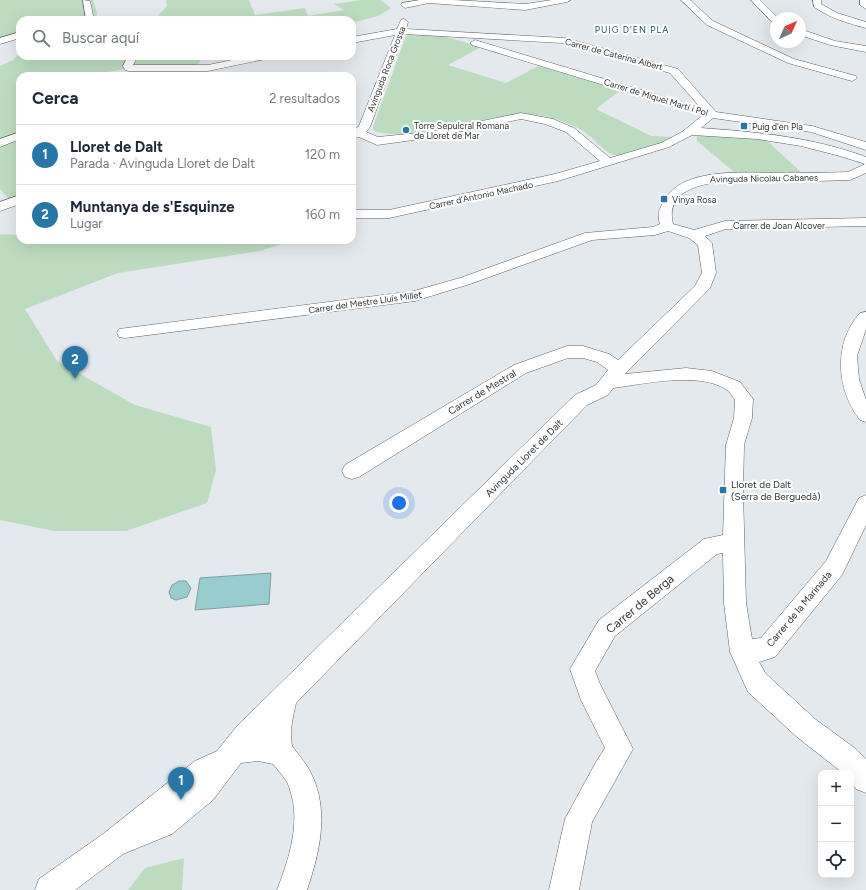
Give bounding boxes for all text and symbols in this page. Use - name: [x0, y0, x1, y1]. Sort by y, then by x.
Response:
- north arrow: [770, 12, 806, 48]
- search box: [16, 16, 356, 60]
- street label: Avinguda Roca Grossa: [365, 24, 408, 113]
- district label: PUIG D'EN PLA: [595, 24, 669, 35]
- icon: search: [30, 27, 52, 49]
- text: Buscar aquí: [62, 29, 139, 47]
- street label: Carrer de Caterina Albert: [564, 36, 665, 73]
- street label: Carrer de Miquel Martí i Pol: [603, 76, 709, 118]
- text: Cerca: [32, 88, 79, 108]
- text: 2 resultados: [269, 91, 340, 106]
- place label: Torre Sepulcral Romana de Lloret de Mar: [414, 120, 509, 141]
- marker: Puig d'en Pla: [739, 121, 749, 131]
- place label: Puig d'en Pla: [752, 121, 803, 132]
- marker: Torre Sepulcral Romana de Lloret de Mar: [401, 125, 411, 135]
- text: Lloret de Dalt: [70, 138, 163, 156]
- text: 1: [42, 147, 48, 162]
- text: 120 m: [305, 147, 340, 162]
- text: Parada · Avinguda Lloret de Dalt: [70, 156, 255, 171]
- street label: Avinguda Nicolau Cabanes: [710, 172, 818, 184]
- street label: Carrer d'Antonio Machado: [428, 179, 534, 211]
- marker: Vinya Rosa: [659, 194, 669, 204]
- place label: Vinya Rosa: [672, 194, 717, 205]
- text: Muntanya de s'Esquinze: [70, 198, 235, 216]
- text: 2: [41, 207, 49, 222]
- text: 160 m: [305, 207, 340, 222]
- text: Lugar: [70, 216, 103, 231]
- street label: Carrer de Joan Alcover: [733, 220, 825, 231]
- street label: Carrer del Mestre Lluís Millet: [308, 289, 423, 315]
- pin: 2: [62, 346, 88, 379]
- street label: Carrer de Mestral: [446, 367, 518, 417]
- street label: Avinguda Lloret de Dalt: [482, 416, 566, 500]
- place label: Lloret de Dalt (Serra de Berguedà): [731, 478, 821, 503]
- marker: Lloret de Dalt (Serra de Berguedà): [718, 485, 728, 495]
- your location: [389, 493, 409, 513]
- street label: Carrer de la Marinada: [764, 568, 834, 650]
- street label: Carrer de Berga: [603, 572, 677, 636]
- pin: 1: [168, 767, 194, 800]
- map controls: [818, 770, 854, 878]
- button: +: [818, 770, 854, 806]
- button: −: [818, 806, 854, 842]
- button: locate: [818, 842, 854, 878]

